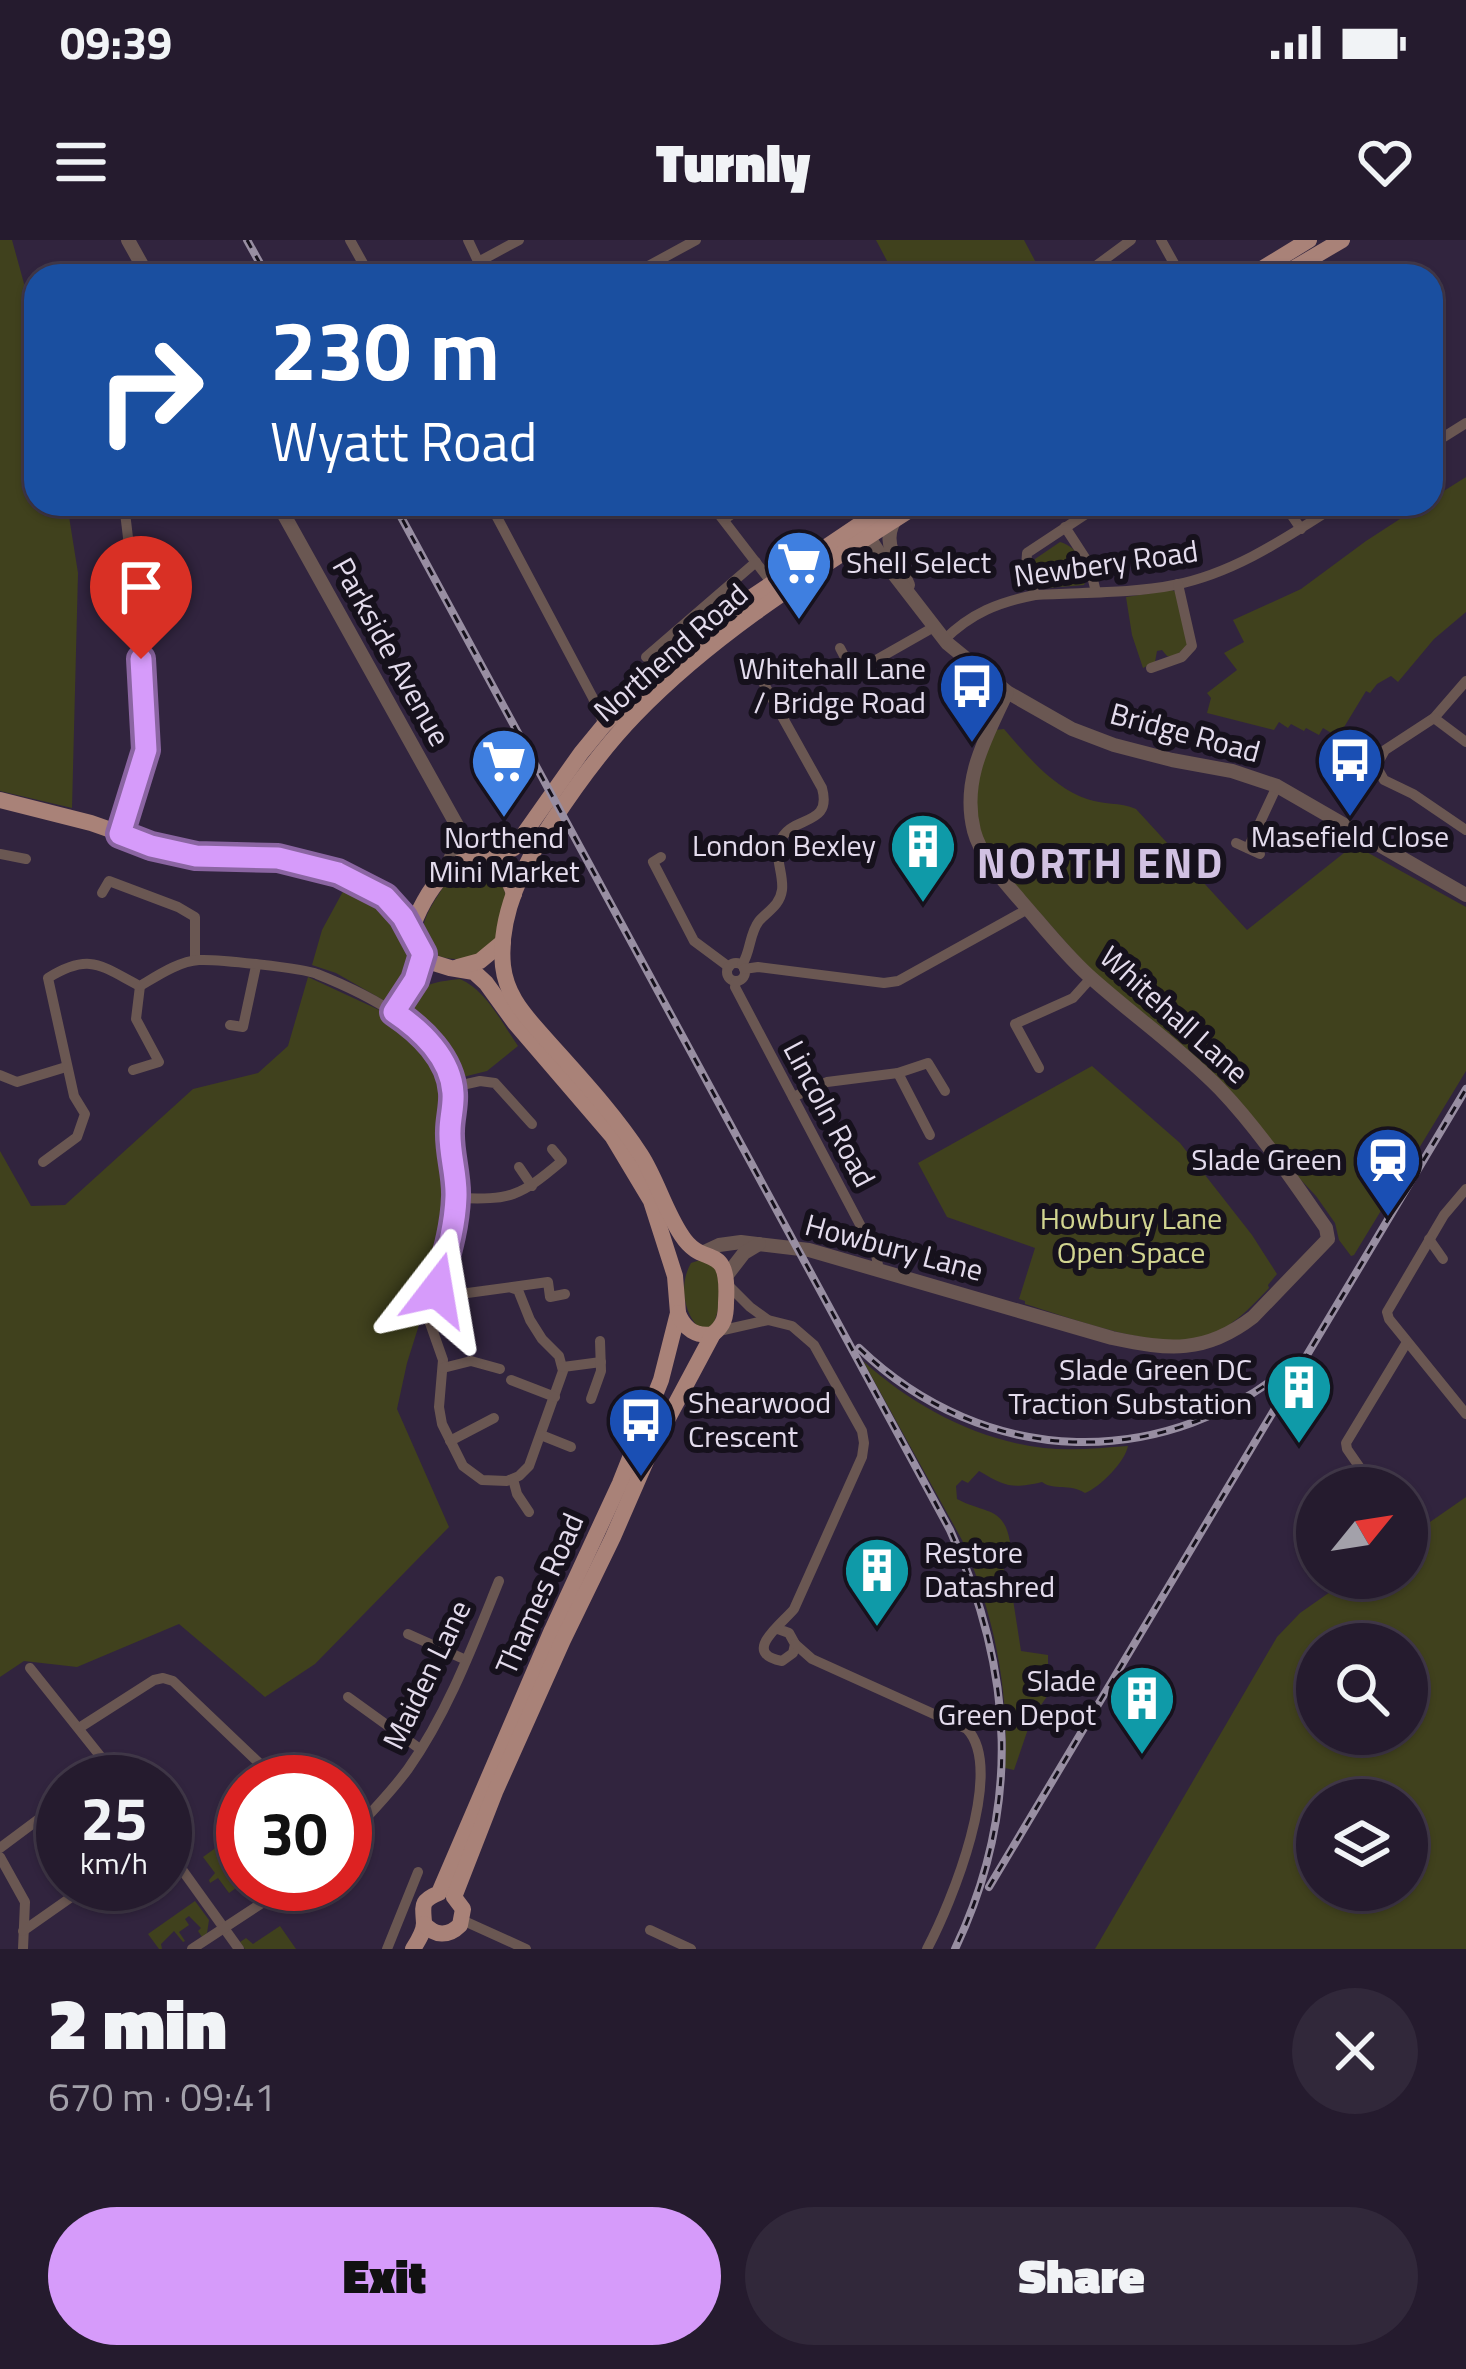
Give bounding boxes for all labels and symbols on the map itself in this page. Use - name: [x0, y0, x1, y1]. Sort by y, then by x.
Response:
- street label: Newbery Road: [1011, 527, 1201, 599]
- supermarket icon: Shell Select: [764, 528, 834, 622]
- pin: [90, 536, 192, 659]
- place label: Shell Select: [846, 539, 992, 585]
- street label: Parkside Avenue: [321, 549, 463, 754]
- street label: Northend Road: [583, 572, 758, 732]
- place label: Whitehall Lane / Bridge Road: [739, 645, 926, 725]
- bus stop icon: Whitehall Lane / Bridge Road: [937, 651, 1007, 745]
- street label: Bridge Road: [1105, 690, 1265, 774]
- bus stop icon: Masefield Close: [1315, 725, 1385, 819]
- supermarket icon: Northend Mini Market: [469, 726, 539, 820]
- building icon: London Bexley: [888, 811, 958, 905]
- place label: Masefield Close: [1251, 813, 1449, 859]
- place label: Northend Mini Market: [428, 814, 580, 894]
- place label: London Bexley: [692, 822, 876, 868]
- district label: NORTH END: [977, 830, 1225, 894]
- street label: Whitehall Lane: [1090, 935, 1260, 1094]
- street label: Lincoln Road: [772, 1032, 888, 1195]
- station icon: Slade Green: [1353, 1125, 1423, 1219]
- place label: Slade Green: [1191, 1136, 1342, 1182]
- park label: Howbury Lane Open Space: [1040, 1195, 1222, 1275]
- street label: Howbury Lane: [800, 1201, 988, 1293]
- position arrow: [374, 1227, 500, 1353]
- place label: Slade Green DC Traction Substation: [1008, 1346, 1252, 1426]
- building icon: Slade Green DC Traction Substation: [1264, 1352, 1334, 1446]
- place label: Shearwood Crescent: [688, 1379, 831, 1459]
- bus stop icon: Shearwood Crescent: [606, 1385, 676, 1479]
- north arrow: [1296, 1467, 1428, 1599]
- street label: Thames Road: [483, 1505, 595, 1682]
- place label: Restore Datashred: [924, 1529, 1055, 1609]
- building icon: Restore Datashred: [842, 1535, 912, 1629]
- street label: Maiden Lane: [370, 1592, 482, 1757]
- place label: Slade Green Depot: [938, 1657, 1096, 1737]
- building icon: Slade Green Depot: [1107, 1663, 1177, 1757]
- speed limit sign: 30: [216, 1755, 372, 1911]

